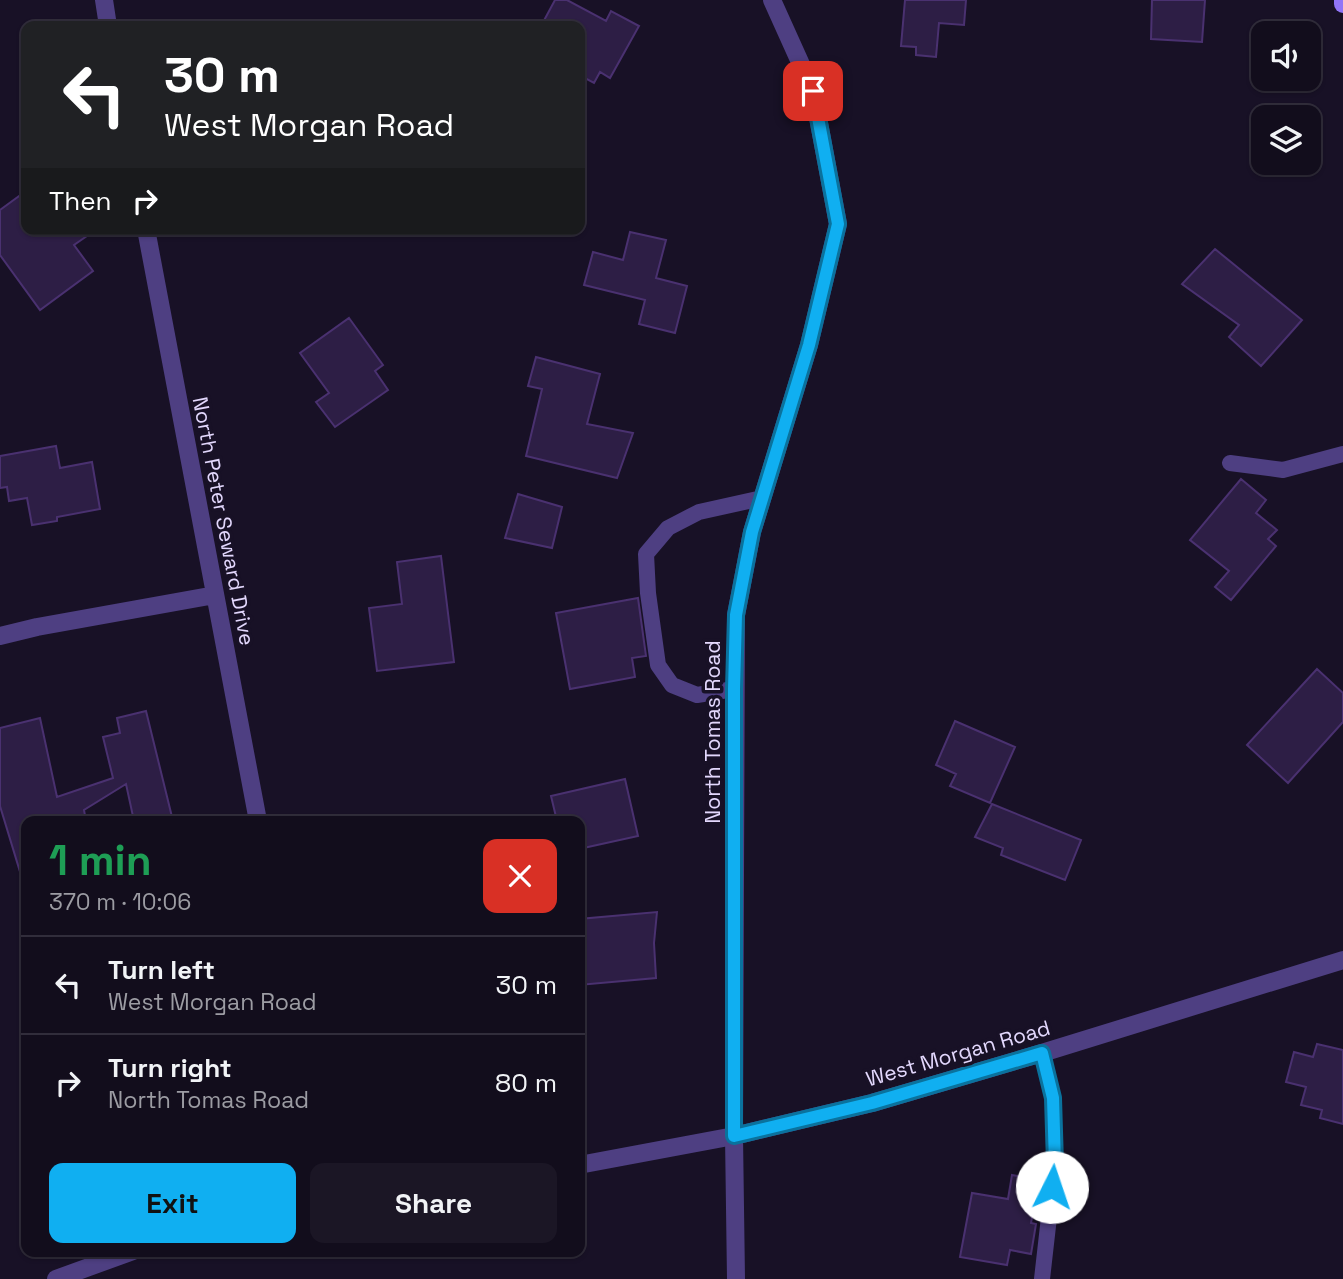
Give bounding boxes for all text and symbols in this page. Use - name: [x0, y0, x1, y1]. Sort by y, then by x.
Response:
- map controls: [1251, 21, 1321, 175]
- button: sound: [1251, 21, 1321, 91]
- text: 30 m: [164, 44, 280, 106]
- icon: left: [49, 49, 140, 140]
- pin: [783, 61, 843, 121]
- icon: arrive: [794, 72, 832, 110]
- text: West Morgan Road: [164, 105, 454, 145]
- button: layers: [1251, 105, 1321, 175]
- icon: right: [126, 182, 164, 220]
- text: Then: [49, 184, 112, 218]
- street label: North Peter Seward Drive: [187, 394, 261, 648]
- street label: North Tomas Road: [699, 640, 726, 824]
- text: 1 min: [49, 834, 152, 887]
- button: close: [483, 839, 557, 913]
- text: 370 m · 10:06: [49, 887, 191, 917]
- text: Turn left: [108, 953, 215, 987]
- icon: left: [49, 966, 87, 1004]
- text: 30 m: [496, 968, 557, 1002]
- text: West Morgan Road: [108, 987, 317, 1017]
- street label: West Morgan Road: [863, 1014, 1053, 1092]
- text: Turn right: [108, 1051, 232, 1085]
- icon: right: [49, 1064, 87, 1102]
- text: 80 m: [495, 1066, 557, 1100]
- text: North Tomas Road: [108, 1085, 309, 1115]
- position arrow: [1015, 1150, 1089, 1224]
- button: Exit: [49, 1163, 296, 1243]
- button: Share: [310, 1163, 557, 1243]

